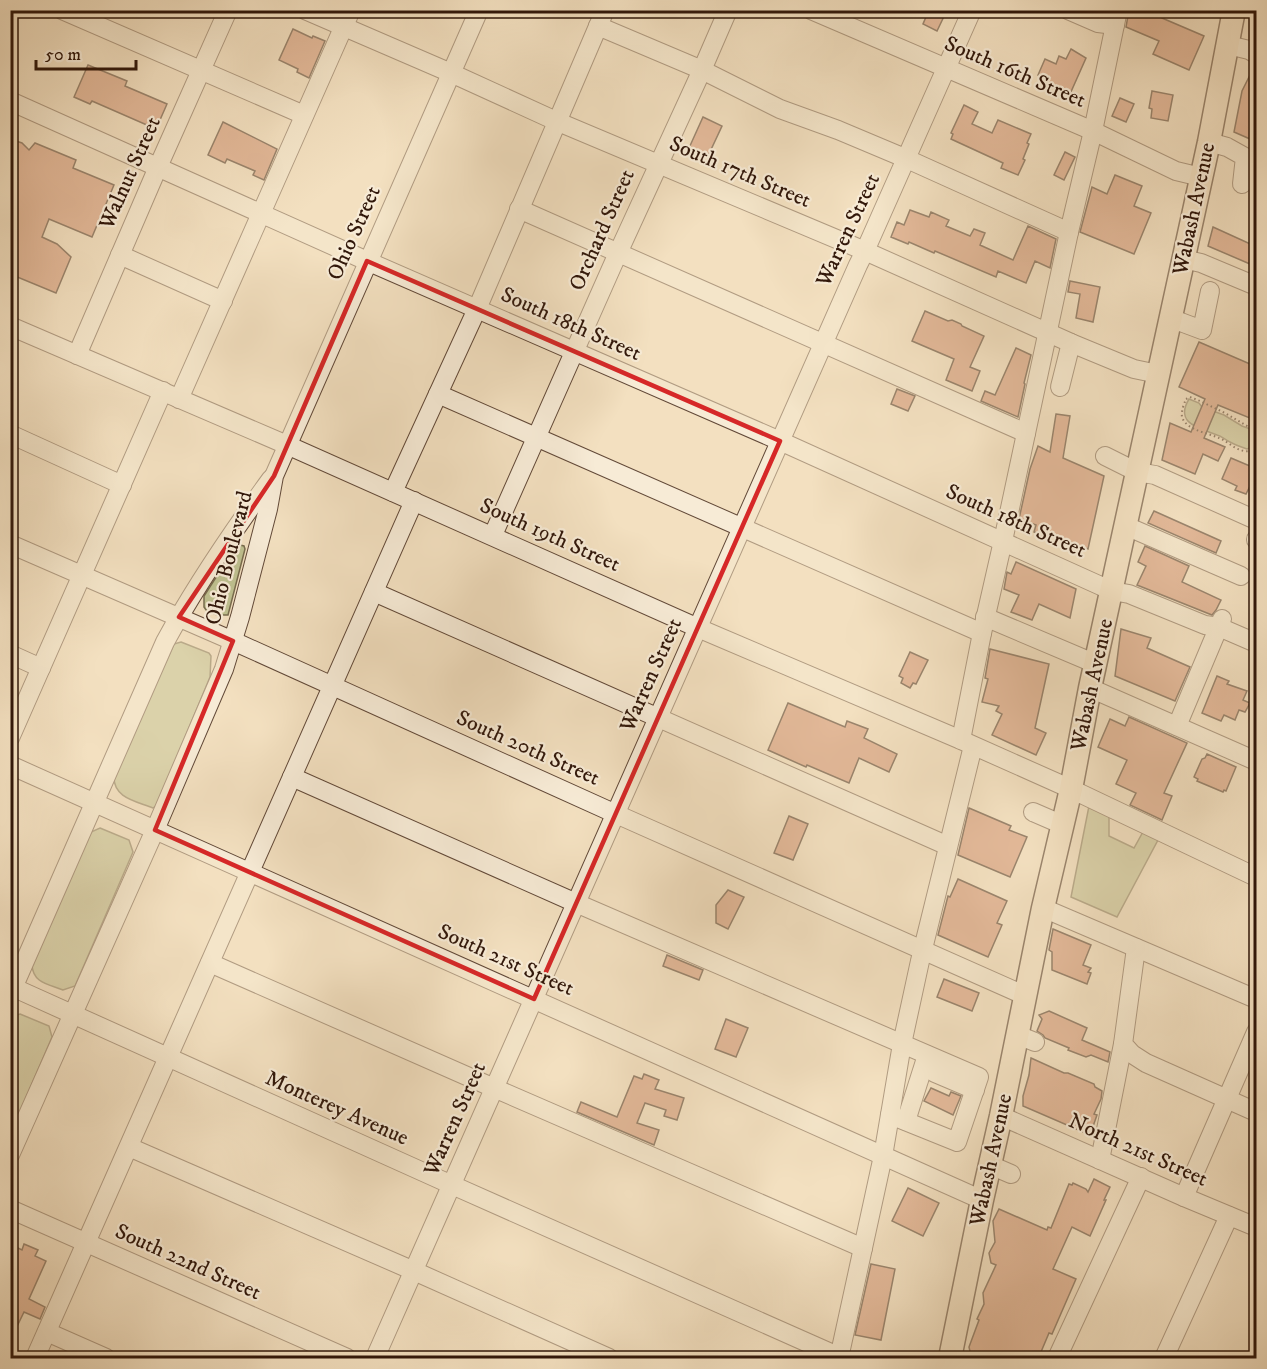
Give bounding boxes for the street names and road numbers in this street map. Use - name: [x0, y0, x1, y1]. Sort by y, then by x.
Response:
- street label: South 16th Street: [940, 30, 1090, 114]
- street label: Walnut Street: [93, 112, 167, 234]
- street label: South 17th Street: [665, 130, 815, 214]
- street label: Wabash Avenue: [1167, 140, 1221, 279]
- street label: Orchard Street: [563, 165, 641, 295]
- street label: Warren Street: [810, 169, 886, 292]
- street label: Ohio Street: [321, 182, 387, 284]
- street label: South 18th Street: [497, 281, 645, 367]
- street label: South 18th Street: [942, 478, 1090, 564]
- street label: Ohio Boulevard: [199, 488, 259, 628]
- street label: South 19th Street: [476, 492, 624, 578]
- street label: Warren Street: [613, 614, 688, 737]
- street label: Wabash Avenue: [1065, 616, 1119, 755]
- street label: South 20th Street: [452, 704, 604, 792]
- street label: South 21st Street: [434, 918, 578, 1002]
- street label: Warren Street: [417, 1058, 492, 1181]
- street label: Monterey Avenue: [261, 1064, 413, 1152]
- street label: Wabash Avenue: [964, 1091, 1018, 1230]
- street label: North 21st Street: [1064, 1107, 1212, 1193]
- street label: South 22nd Street: [111, 1218, 265, 1306]

